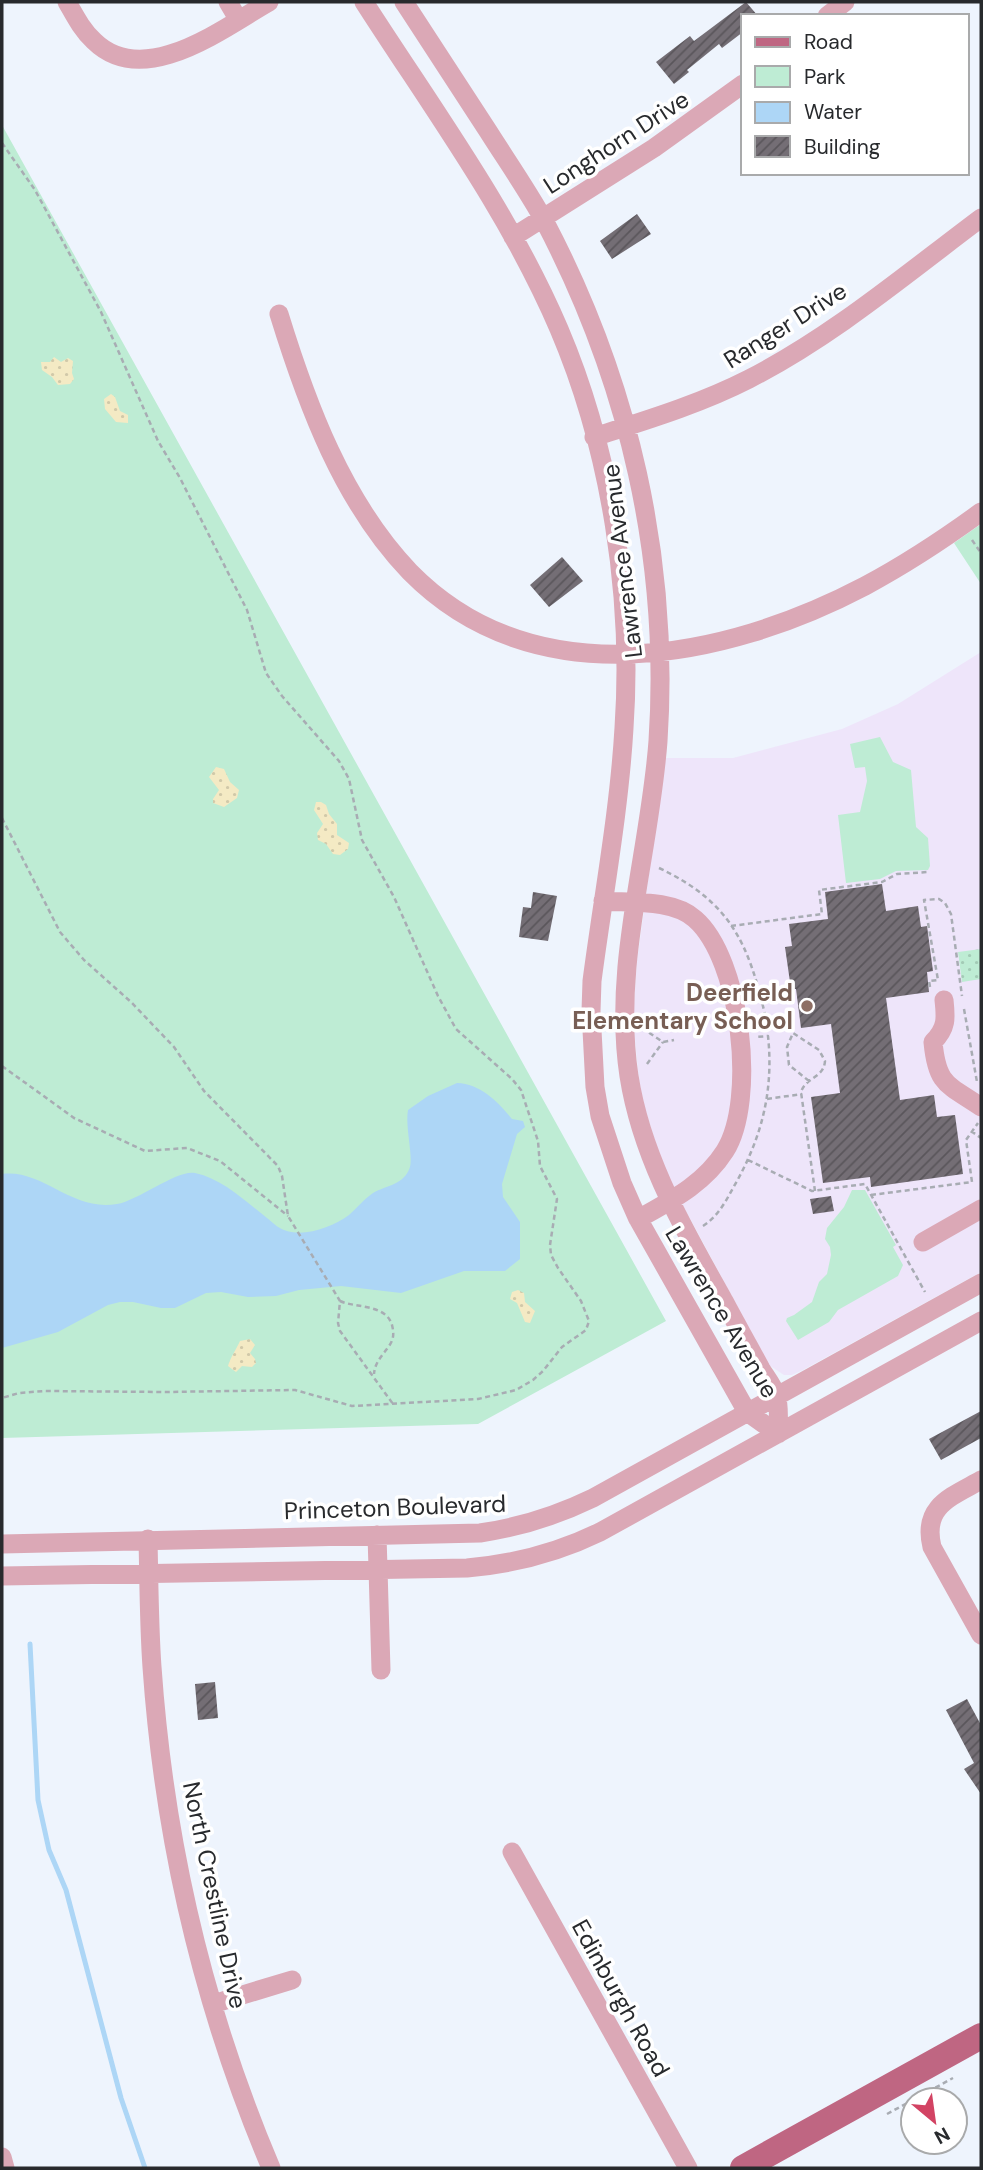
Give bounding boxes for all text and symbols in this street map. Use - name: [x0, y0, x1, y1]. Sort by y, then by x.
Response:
- legend: [741, 14, 969, 175]
- text: Road: [804, 28, 853, 56]
- text: Park: [804, 63, 846, 91]
- street label: Longhorn Drive: [537, 83, 695, 201]
- text: Water: [804, 98, 862, 126]
- text: Building: [804, 133, 881, 161]
- street label: Ranger Drive: [718, 275, 852, 375]
- street label: Lawrence Avenue: [595, 462, 649, 660]
- place label: Deerfield Elementary School: [572, 977, 793, 1036]
- marker: Deerfield Elementary School: [799, 998, 815, 1014]
- street label: Lawrence Avenue: [659, 1220, 785, 1404]
- street label: Princeton Boulevard: [283, 1488, 507, 1526]
- street label: North Crestline Drive: [176, 1779, 254, 2011]
- street label: Edinburgh Road: [565, 1914, 677, 2082]
- north arrow: [899, 2086, 969, 2156]
- text: N: [930, 2121, 954, 2150]

